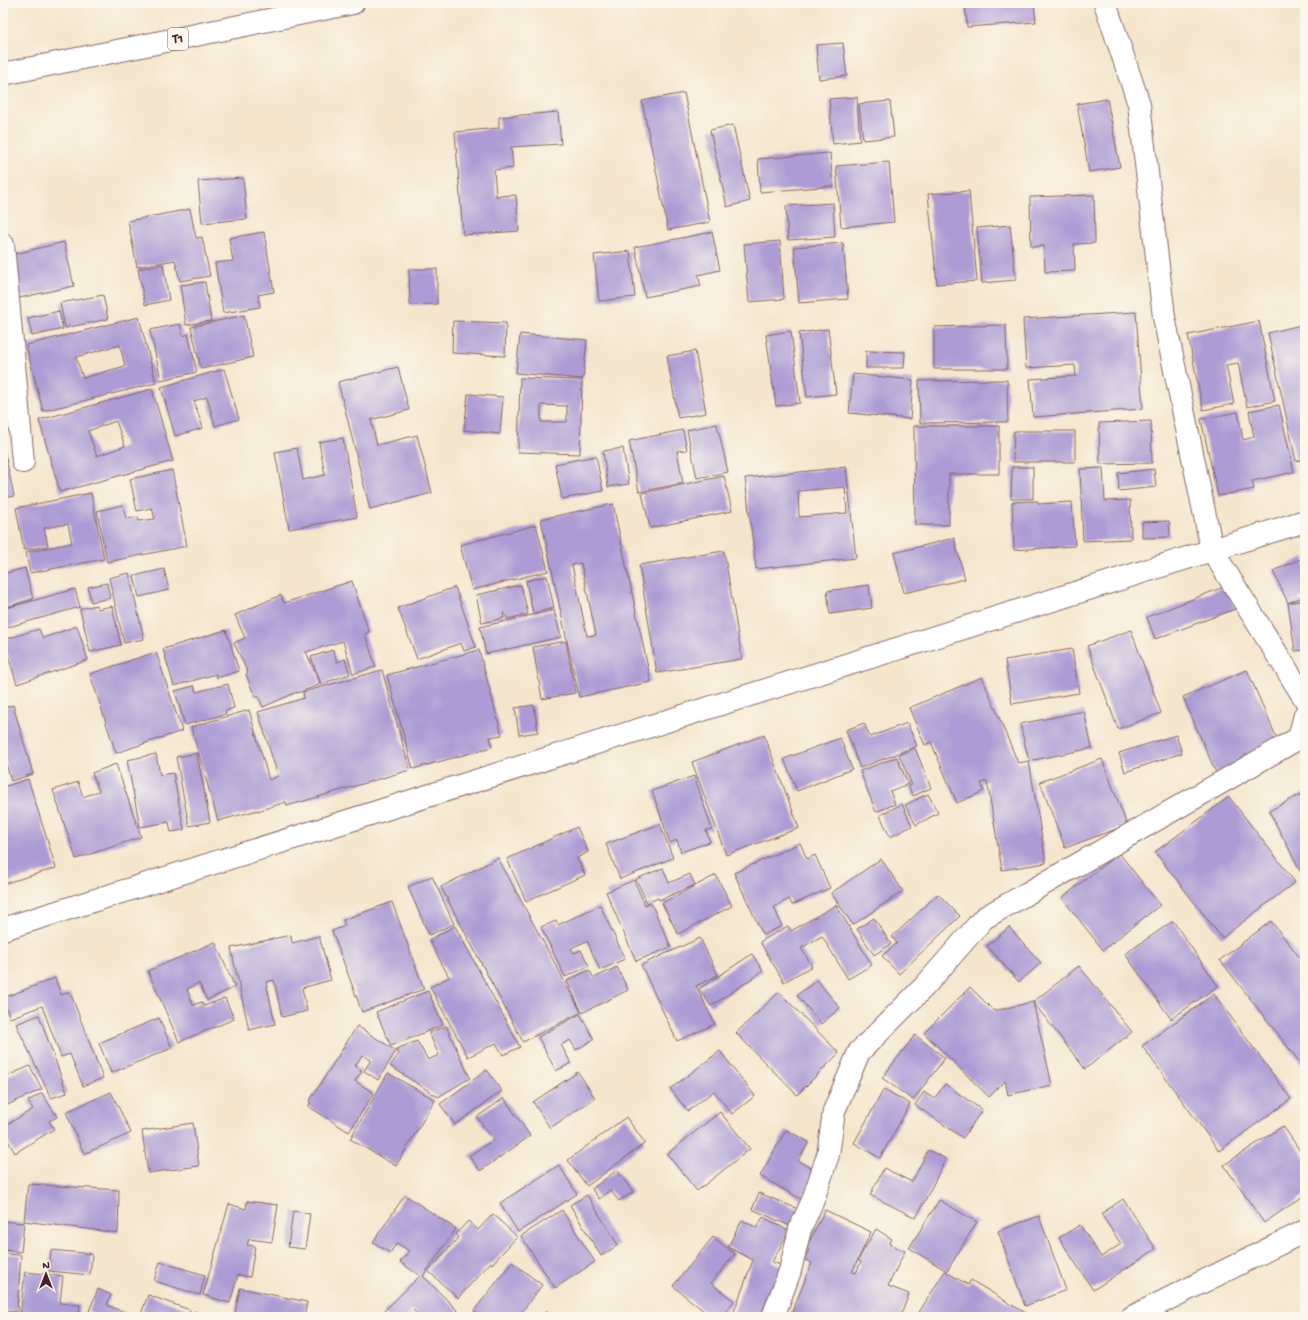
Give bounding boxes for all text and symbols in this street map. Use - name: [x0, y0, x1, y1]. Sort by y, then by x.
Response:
- road number: T1: [168, 28, 188, 50]
- north arrow: [26, 1254, 66, 1294]
- text: N: [42, 1260, 50, 1272]

